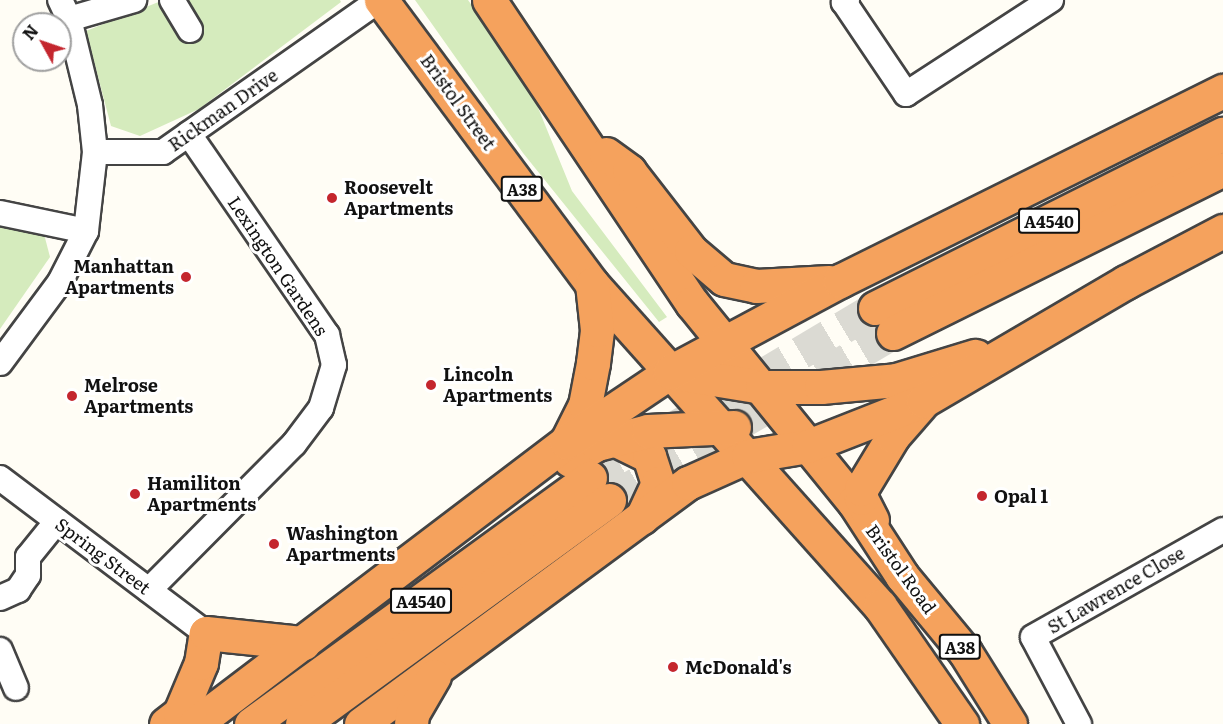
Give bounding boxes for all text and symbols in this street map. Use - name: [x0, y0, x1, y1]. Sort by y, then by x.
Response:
- north arrow: [12, 12, 72, 72]
- text: N: [16, 19, 43, 45]
- street label: Bristol Street: [416, 50, 500, 154]
- street label: Rickman Drive: [164, 64, 282, 156]
- road number: A38: [500, 176, 544, 202]
- place label: Roosevelt Apartments: [344, 177, 453, 219]
- marker: Roosevelt Apartments: [325, 191, 339, 205]
- street label: Lexington Gardens: [223, 192, 333, 340]
- road number: A4540: [1018, 208, 1080, 234]
- place label: Manhattan Apartments: [65, 256, 174, 298]
- marker: Manhattan Apartments: [179, 270, 193, 284]
- place label: Lincoln Apartments: [443, 364, 552, 406]
- place label: Melrose Apartments: [84, 375, 193, 418]
- marker: Lincoln Apartments: [424, 378, 438, 392]
- marker: Melrose Apartments: [65, 389, 79, 403]
- place label: Hamiliton Apartments: [147, 473, 256, 516]
- place label: Opal 1: [994, 485, 1048, 507]
- marker: Hamiliton Apartments: [128, 487, 142, 501]
- marker: Opal 1: [975, 489, 989, 503]
- street label: Spring Street: [51, 513, 155, 599]
- street label: Bristol Road: [861, 520, 941, 618]
- place label: Washington Apartments: [286, 523, 398, 566]
- marker: Washington Apartments: [267, 537, 281, 551]
- street label: St Lawrence Close: [1044, 542, 1188, 638]
- road number: A4540: [390, 588, 452, 614]
- road number: A38: [938, 634, 982, 660]
- place label: McDonald's: [685, 656, 791, 678]
- marker: McDonald's: [666, 660, 680, 674]

